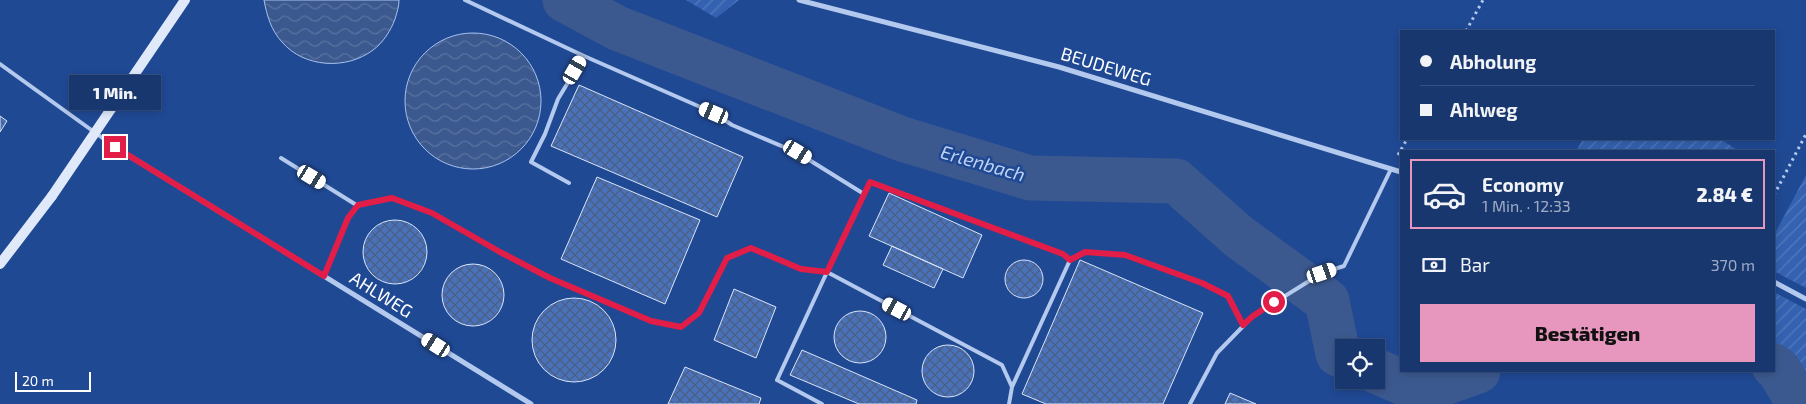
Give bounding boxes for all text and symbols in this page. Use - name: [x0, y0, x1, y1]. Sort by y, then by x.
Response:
- street label: BEUDEWEG: [1058, 42, 1154, 90]
- text: Abholung: [1450, 50, 1536, 73]
- car: [561, 53, 588, 87]
- callout: 1 Min.: [69, 74, 161, 110]
- text: 1 Min.: [93, 83, 137, 102]
- text: Ahlweg: [1450, 98, 1518, 121]
- car: [697, 100, 730, 126]
- route end: [104, 136, 126, 158]
- car: [781, 138, 814, 166]
- water label: Erlenbach: [938, 139, 1028, 186]
- car: [295, 163, 328, 191]
- icon: car: [1422, 172, 1467, 217]
- text: Economy: [1482, 173, 1564, 196]
- text: 2.84 €: [1696, 183, 1753, 206]
- text: 1 Min. · 12:33: [1482, 196, 1571, 215]
- icon: cash: [1420, 251, 1448, 279]
- text: Bar: [1460, 253, 1490, 276]
- text: 370 m: [1711, 255, 1755, 274]
- car: [1305, 261, 1338, 285]
- street label: AHLWEG: [346, 266, 417, 322]
- route start: [1263, 291, 1285, 313]
- car: [880, 295, 913, 323]
- button: Bestätigen: [1420, 304, 1755, 362]
- car: [419, 331, 452, 359]
- map controls: [1335, 339, 1385, 389]
- button: locate: [1335, 339, 1385, 389]
- scale bar: [15, 369, 91, 392]
- text: 20 m: [22, 372, 54, 389]

